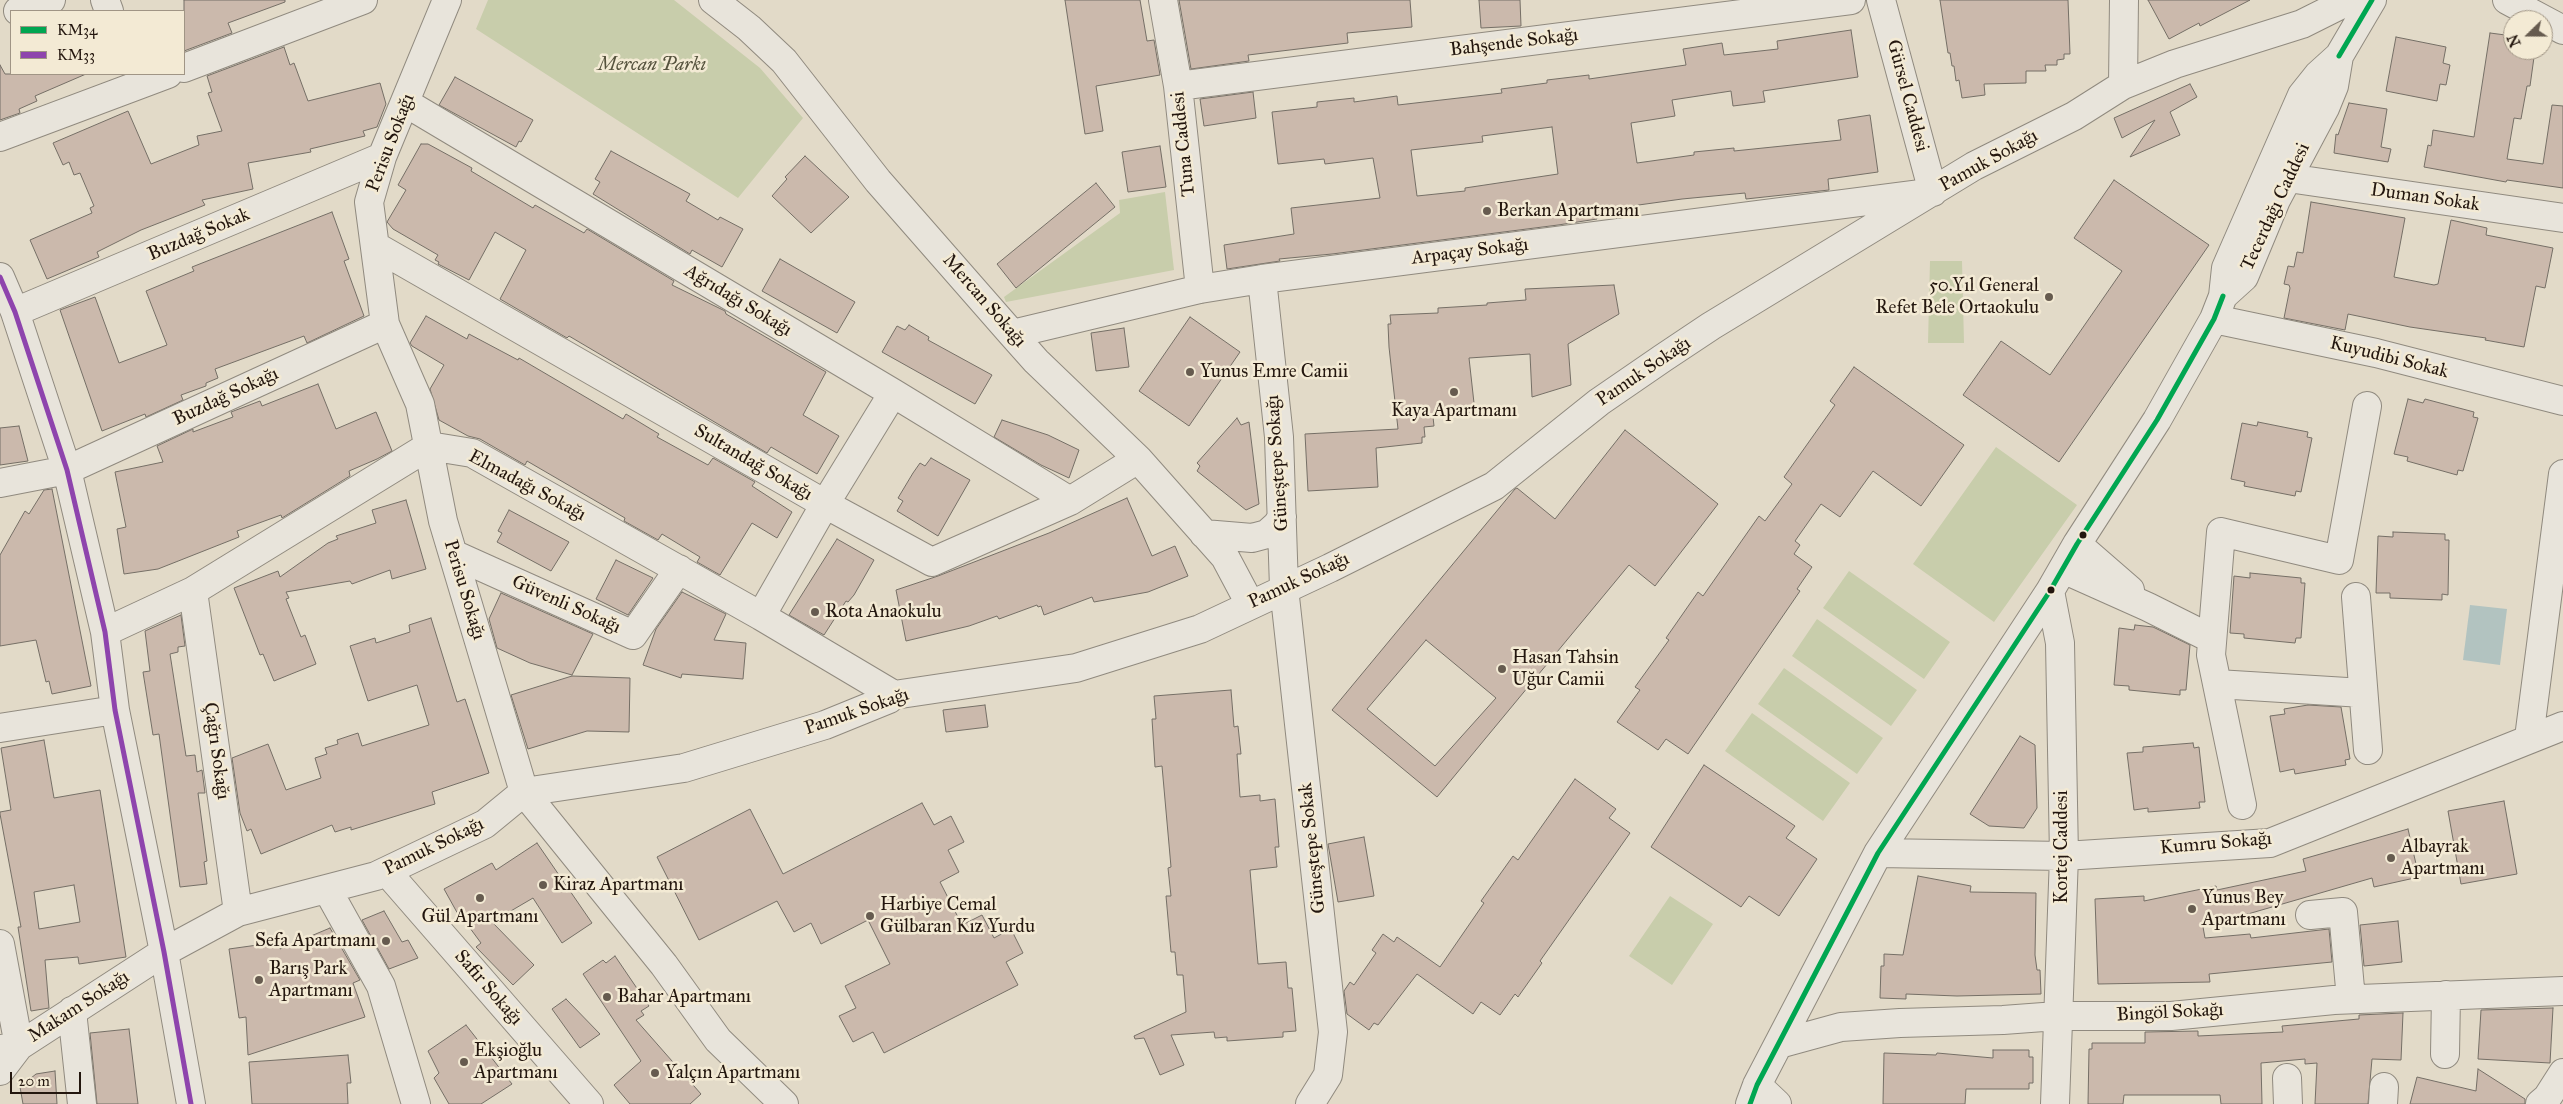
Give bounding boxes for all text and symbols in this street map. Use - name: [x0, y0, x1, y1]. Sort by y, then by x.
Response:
- legend: [10, 10, 185, 75]
- north arrow: [2503, 10, 2553, 60]
- text: KM34: [57, 21, 97, 39]
- street label: Bahşende Sokağı: [1448, 24, 1580, 62]
- text: N: [2504, 32, 2525, 49]
- street label: Gürsel Caddesi: [1881, 37, 1933, 155]
- text: KM33: [57, 46, 95, 64]
- park label: Mercan Parkı: [598, 54, 706, 76]
- street label: Tuna Caddesi: [1167, 90, 1201, 198]
- street label: Perisu Sokağı: [362, 91, 420, 195]
- street label: Pamuk Sokağı: [1936, 125, 2042, 197]
- street label: Tecerdağı Caddesi: [2236, 140, 2316, 274]
- street label: Duman Sokak: [2369, 179, 2481, 217]
- place label: Berkan Apartmanı: [1497, 200, 1639, 222]
- street label: Buzdağ Sokak: [145, 203, 253, 267]
- marker: Berkan Apartmanı: [1481, 205, 1493, 217]
- street label: Arpaçay Sokağı: [1410, 234, 1530, 270]
- street label: Mercan Sokağı: [937, 250, 1031, 352]
- street label: Ağrıdağı Sokağı: [680, 260, 796, 342]
- place label: 50.Yıl General Refet Bele Ortaokulu: [1875, 275, 2039, 319]
- marker: 50.Yıl General Refet Bele Ortaokulu: [2043, 291, 2055, 303]
- street label: Pamuk Sokağı: [1592, 332, 1696, 412]
- street label: Kuyudibi Sokak: [2327, 332, 2451, 384]
- place label: Yunus Emre Camii: [1200, 361, 1348, 383]
- street label: Buzdağ Sokağı: [170, 363, 282, 431]
- marker: Yunus Emre Camii: [1184, 366, 1196, 378]
- marker: Kaya Apartmanı: [1448, 386, 1460, 398]
- street label: Güneştepe Sokağı: [1262, 394, 1294, 532]
- place label: Kaya Apartmanı: [1391, 400, 1517, 422]
- street label: Sultandağ Sokağı: [690, 420, 816, 506]
- street label: Elmadağı Sokağı: [464, 445, 590, 527]
- unlabelled marker: [2078, 530, 2088, 540]
- street label: Perisu Sokağı: [438, 537, 490, 643]
- street label: Pamuk Sokağı: [1245, 548, 1353, 614]
- street label: Güvenli Sokağı: [508, 571, 624, 639]
- unlabelled marker: [2046, 585, 2056, 595]
- place label: Rota Anaokulu: [825, 601, 942, 623]
- marker: Rota Anaokulu: [809, 606, 821, 618]
- place label: Hasan Tahsin Uğur Camii: [1512, 647, 1619, 691]
- marker: Hasan Tahsin Uğur Camii: [1496, 663, 1508, 675]
- street label: Pamuk Sokağı: [802, 683, 912, 741]
- street label: Çağrı Sokağı: [198, 701, 234, 801]
- street label: Güneştepe Sokak: [1295, 781, 1331, 915]
- street label: Kortej Caddesi: [2051, 790, 2073, 904]
- street label: Pamuk Sokağı: [380, 813, 488, 881]
- street label: Kumru Sokağı: [2159, 828, 2273, 860]
- place label: Albayrak Apartmanı: [2401, 836, 2485, 880]
- marker: Albayrak Apartmanı: [2385, 852, 2397, 864]
- place label: Kiraz Apartmanı: [553, 874, 683, 896]
- marker: Kiraz Apartmanı: [537, 879, 549, 891]
- place label: Yunus Bey Apartmanı: [2202, 887, 2286, 931]
- marker: Gül Apartmanı: [474, 892, 486, 904]
- place label: Harbiye Cemal Gülbaran Kız Yurdu: [880, 894, 1035, 938]
- marker: Yunus Bey Apartmanı: [2186, 903, 2198, 915]
- place label: Gül Apartmanı: [422, 906, 538, 928]
- marker: Harbiye Cemal Gülbaran Kız Yurdu: [864, 910, 876, 922]
- place label: Sefa Apartmanı: [255, 930, 376, 952]
- marker: Sefa Apartmanı: [380, 935, 392, 947]
- street label: Safir Sokağı: [449, 946, 527, 1030]
- place label: Barış Park Apartmanı: [269, 958, 353, 1002]
- street label: Makam Sokağı: [24, 966, 134, 1048]
- marker: Barış Park Apartmanı: [253, 974, 265, 986]
- place label: Bahar Apartmanı: [617, 986, 751, 1008]
- marker: Bahar Apartmanı: [601, 991, 613, 1003]
- street label: Bingöl Sokağı: [2116, 999, 2224, 1027]
- place label: Ekşioğlu Apartmanı: [474, 1040, 558, 1084]
- marker: Ekşioğlu Apartmanı: [458, 1056, 470, 1068]
- scale bar: [12, 1062, 84, 1094]
- place label: Yalçın Apartmanı: [665, 1062, 800, 1084]
- marker: Yalçın Apartmanı: [649, 1067, 661, 1079]
- text: 20 m: [18, 1072, 50, 1090]

